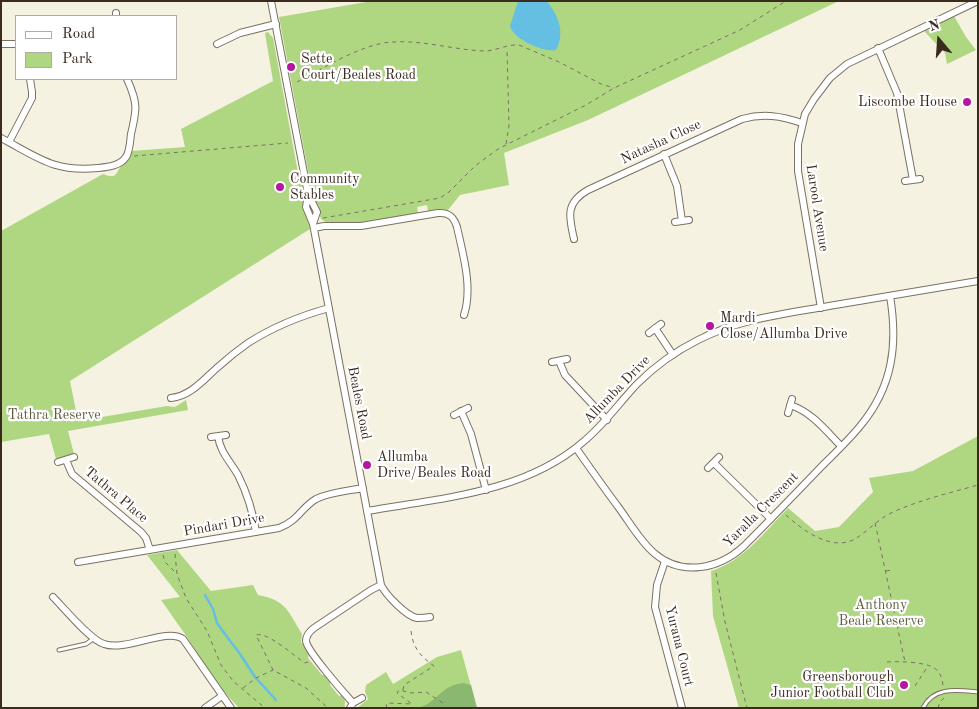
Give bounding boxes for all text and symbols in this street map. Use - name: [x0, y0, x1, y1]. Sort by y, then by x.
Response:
- legend: [15, 15, 178, 80]
- north arrow: [914, 15, 964, 65]
- text: N: [927, 17, 942, 34]
- text: Road: [62, 27, 95, 42]
- place label: Sette Court/Beales Road: [301, 51, 416, 84]
- text: Park: [62, 52, 93, 67]
- marker: Sette Court/Beales Road: [285, 61, 297, 73]
- place label: Liscombe House: [858, 94, 957, 110]
- marker: Liscombe House: [961, 96, 973, 108]
- street label: Natasha Close: [618, 116, 704, 168]
- street label: Larool Avenue: [802, 163, 832, 253]
- place label: Community Stables: [290, 171, 360, 203]
- marker: Community Stables: [274, 181, 286, 193]
- place label: Mardi Close/Allumba Drive: [720, 310, 847, 342]
- marker: Mardi Close/Allumba Drive: [704, 320, 716, 332]
- street label: Allumba Drive: [580, 352, 654, 428]
- street label: Beales Road: [344, 365, 374, 441]
- park label: Tathra Reserve: [7, 407, 101, 423]
- place label: Allumba Drive/Beales Road: [377, 449, 491, 482]
- marker: Allumba Drive/Beales Road: [361, 459, 373, 471]
- street label: Tathra Place: [81, 463, 151, 527]
- street label: Yaralla Crescent: [720, 469, 802, 551]
- street label: Pindari Drive: [182, 510, 266, 540]
- park label: Anthony Beale Reserve: [838, 597, 924, 630]
- street label: Yurana Court: [661, 604, 697, 688]
- place label: Greensborough Junior Football Club: [770, 669, 894, 702]
- marker: Greensborough Junior Football Club: [898, 679, 910, 691]

